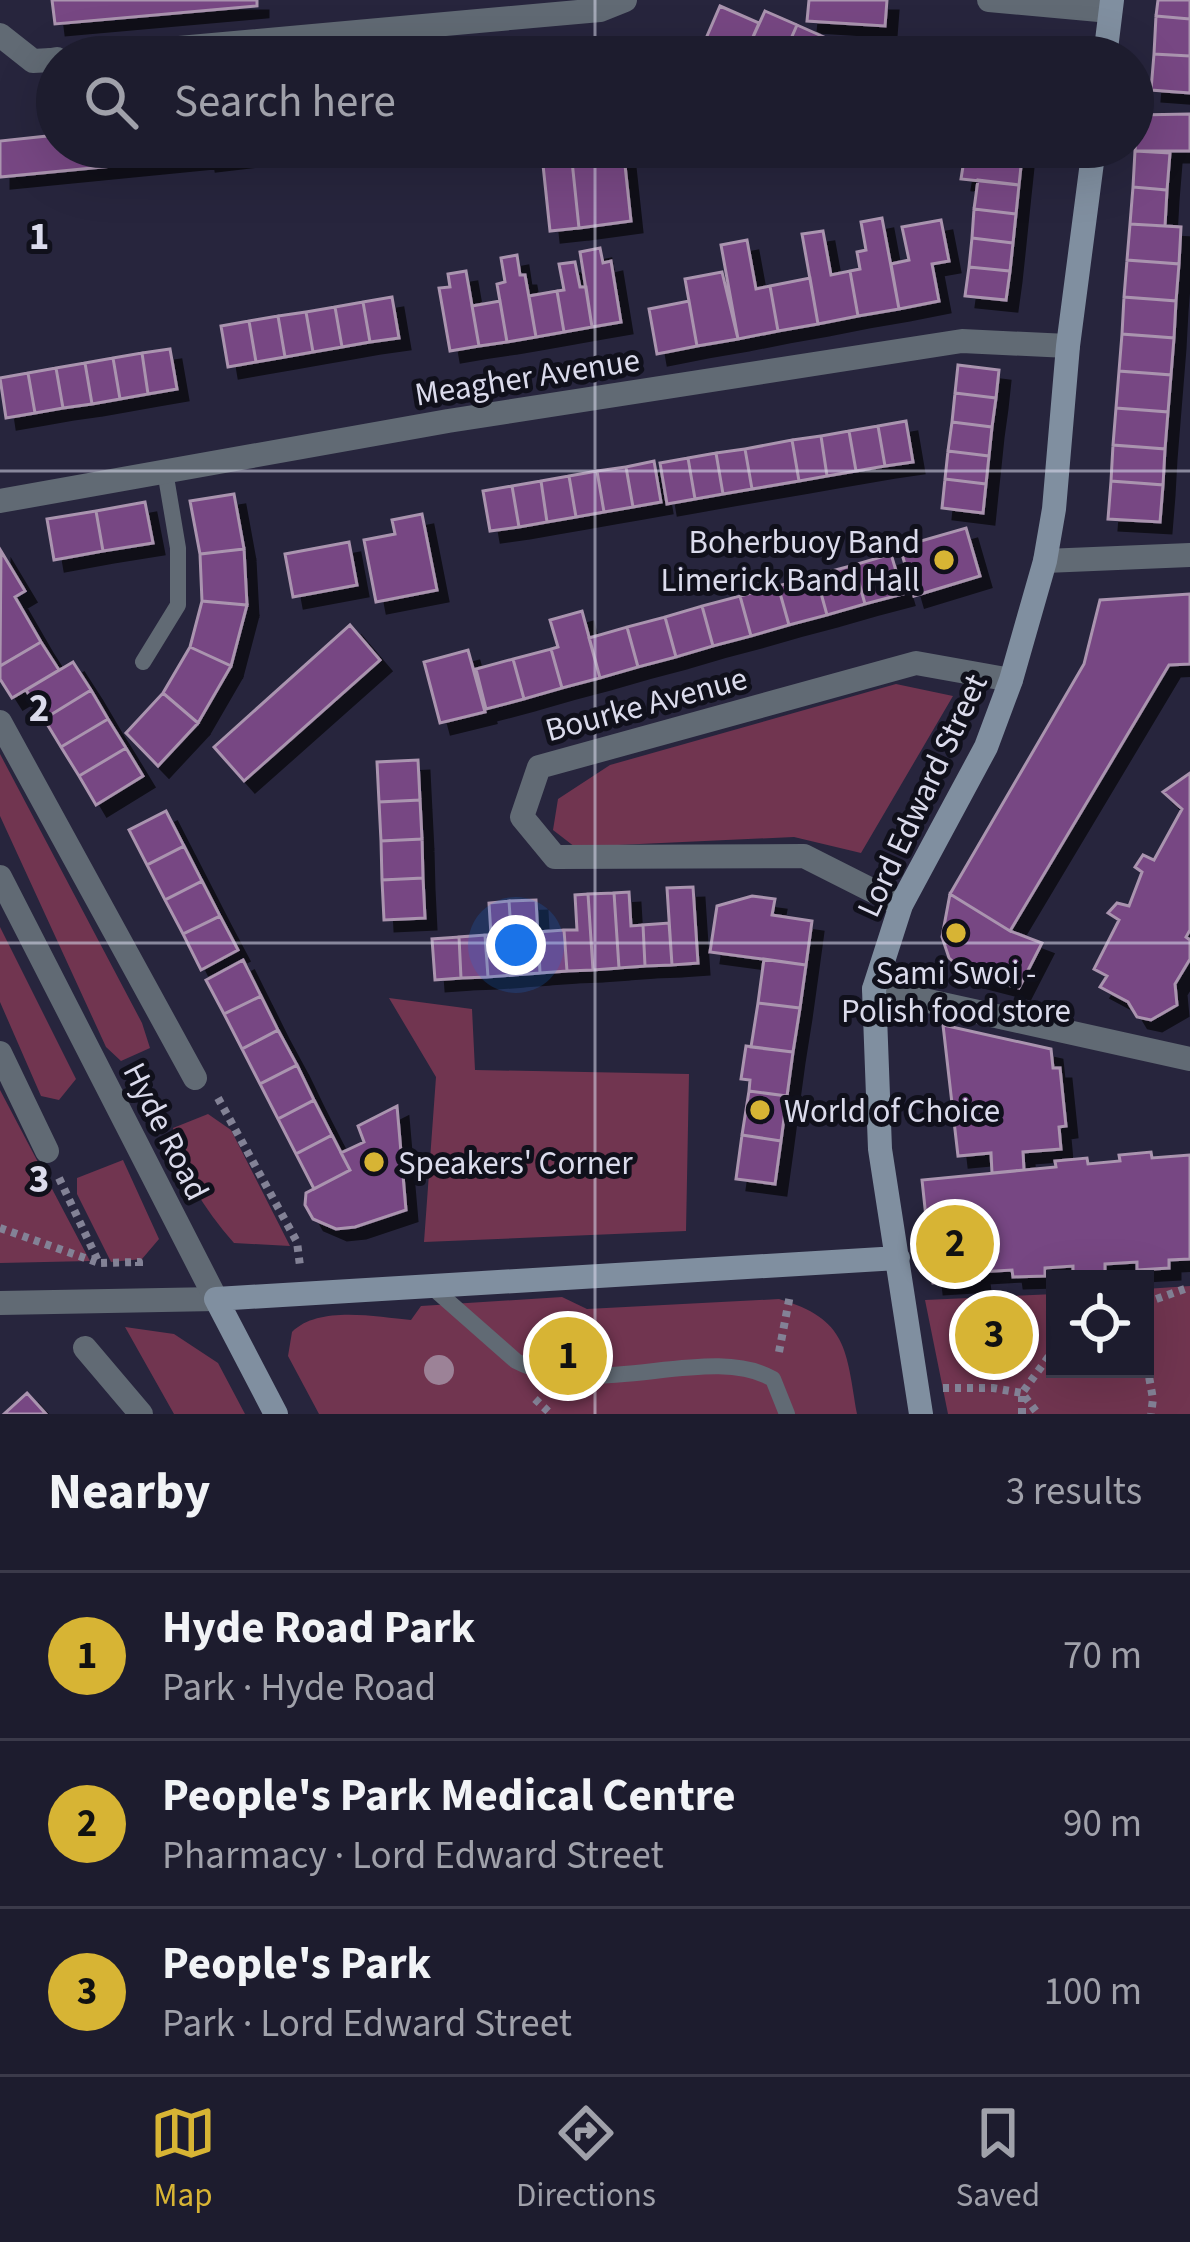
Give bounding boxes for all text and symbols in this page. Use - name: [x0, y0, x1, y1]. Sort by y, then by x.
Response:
- search box: [36, 36, 1154, 168]
- icon: search: [78, 69, 144, 135]
- text: Search here: [174, 70, 396, 134]
- text: 1: [29, 209, 49, 265]
- street label: Meagher Avenue: [411, 336, 643, 418]
- place label: Boherbuoy Band Limerick Band Hall: [661, 519, 920, 604]
- marker: Boherbuoy Band Limerick Band Hall: [931, 547, 957, 573]
- street label: Bourke Avenue: [540, 655, 752, 754]
- street label: Lord Edward Street: [845, 666, 999, 925]
- text: 2: [29, 681, 49, 737]
- your location: [486, 915, 546, 975]
- marker: Sami Swoi - Polish food store: [943, 920, 969, 946]
- place label: Sami Swoi - Polish food store: [841, 950, 1071, 1035]
- street label: Hyde Road: [111, 1055, 220, 1209]
- place label: World of Choice: [784, 1088, 1000, 1135]
- marker: World of Choice: [747, 1097, 773, 1123]
- place label: Speakers' Corner: [398, 1140, 633, 1187]
- marker: Speakers' Corner: [361, 1149, 387, 1175]
- text: 3: [29, 1152, 49, 1208]
- pin: 2: [916, 1199, 994, 1289]
- map controls: [1046, 1270, 1154, 1378]
- button: locate: [1046, 1270, 1154, 1378]
- pin: 3: [955, 1290, 1033, 1380]
- pin: 1: [529, 1311, 607, 1401]
- text: Nearby: [48, 1456, 210, 1528]
- text: 3 results: [1006, 1464, 1142, 1520]
- text: Hyde Road Park: [162, 1596, 475, 1660]
- text: 1: [77, 1628, 97, 1684]
- text: 70 m: [1063, 1628, 1142, 1684]
- text: Park · Hyde Road: [162, 1660, 436, 1716]
- text: People's Park Medical Centre: [162, 1764, 736, 1828]
- text: 2: [77, 1796, 97, 1852]
- text: 90 m: [1063, 1796, 1142, 1852]
- text: Pharmacy · Lord Edward Street: [162, 1828, 664, 1884]
- text: People's Park: [162, 1932, 431, 1996]
- text: 3: [77, 1964, 97, 2020]
- text: 100 m: [1044, 1964, 1142, 2020]
- text: Park · Lord Edward Street: [162, 1996, 572, 2052]
- tab: Map: [150, 2100, 216, 2219]
- tab: Directions: [516, 2100, 656, 2219]
- tab: Saved: [956, 2100, 1040, 2219]

